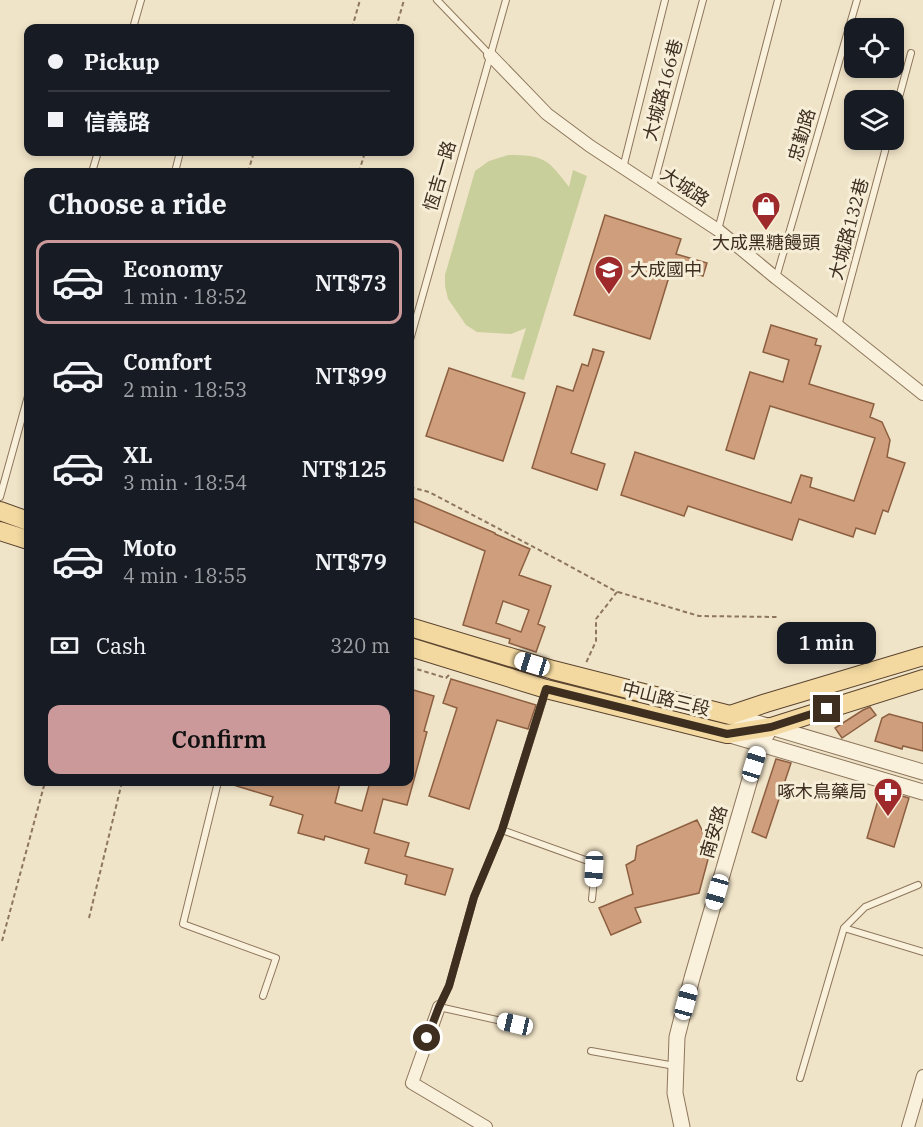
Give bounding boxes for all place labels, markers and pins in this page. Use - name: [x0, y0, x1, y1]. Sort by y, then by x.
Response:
- shop icon: 大成黑糖饅頭: [750, 190, 782, 232]
- place label: 大成黑糖饅頭: [712, 231, 820, 254]
- school or university icon: 大成國中: [593, 254, 625, 296]
- place label: 大成國中: [630, 258, 702, 281]
- pharmacy icon: 啄木鳥藥局: [872, 776, 904, 818]
- place label: 啄木鳥藥局: [777, 780, 867, 803]

